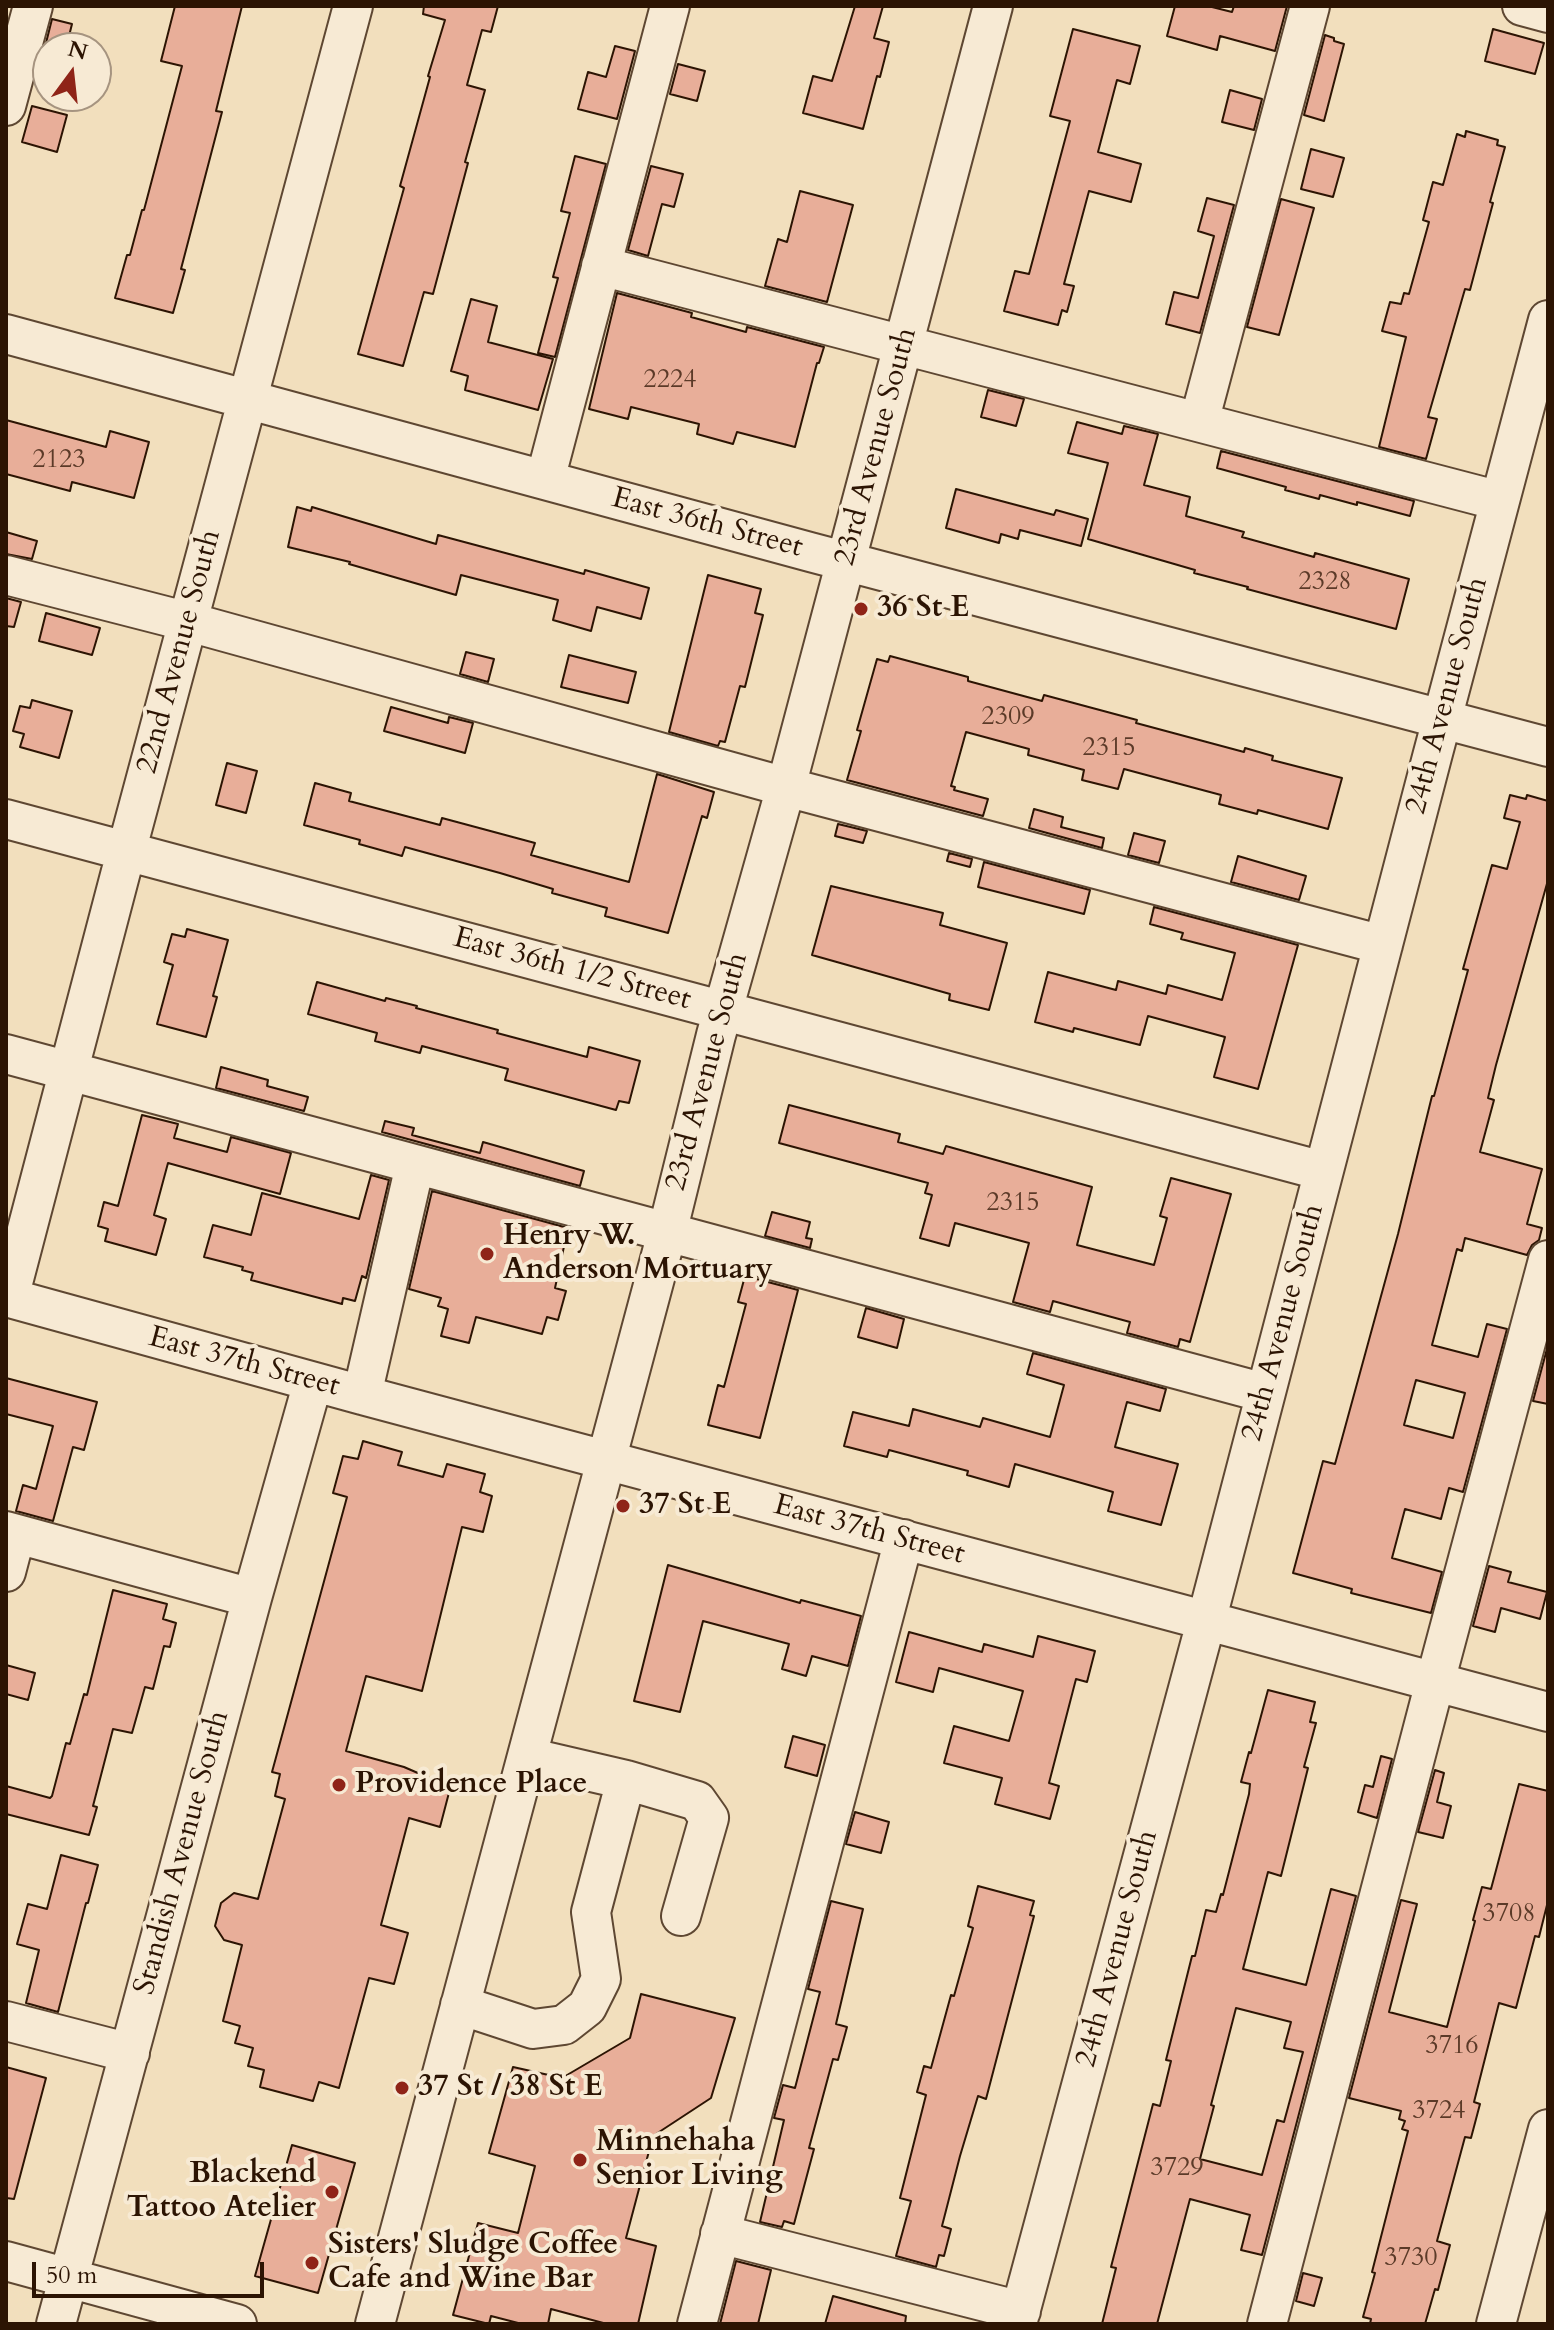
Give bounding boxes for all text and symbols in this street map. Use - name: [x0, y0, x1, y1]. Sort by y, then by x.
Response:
- north arrow: [32, 32, 112, 112]
- text: N: [65, 34, 91, 68]
- street label: 23rd Avenue South: [828, 324, 926, 570]
- house number: 2224: [643, 365, 697, 397]
- house number: 2123: [32, 445, 86, 477]
- street label: East 36th Street: [608, 481, 806, 567]
- street label: 22nd Avenue South: [130, 526, 230, 778]
- house number: 2328: [1298, 567, 1352, 599]
- street label: 24th Avenue South: [1399, 574, 1497, 818]
- place label: 36 St E: [877, 591, 970, 627]
- marker: 36 St E: [852, 600, 870, 618]
- house number: 2309: [981, 702, 1035, 734]
- house number: 2315: [1082, 733, 1136, 765]
- street label: East 36th 1/2 Street: [449, 921, 695, 1019]
- street label: 23rd Avenue South: [659, 949, 757, 1195]
- house number: 2315: [986, 1188, 1040, 1220]
- street label: 24th Avenue South: [1235, 1201, 1333, 1445]
- place label: Henry W. Anderson Mortuary: [503, 1219, 773, 1290]
- marker: Henry W. Anderson Mortuary: [478, 1245, 496, 1263]
- street label: East 37th Street: [145, 1320, 343, 1406]
- place label: 37 St E: [639, 1488, 732, 1524]
- street label: East 37th Street: [770, 1488, 968, 1574]
- marker: 37 St E: [614, 1497, 632, 1515]
- street label: Standish Avenue South: [128, 1707, 238, 1999]
- place label: Providence Place: [355, 1767, 587, 1803]
- marker: Providence Place: [330, 1776, 348, 1794]
- street label: 24th Avenue South: [1069, 1827, 1167, 2071]
- house number: 3708: [1482, 1899, 1536, 1931]
- house number: 3716: [1425, 2031, 1479, 2063]
- place label: 37 St / 38 St E: [418, 2070, 603, 2106]
- marker: 37 St / 38 St E: [393, 2079, 411, 2097]
- house number: 3724: [1412, 2096, 1466, 2128]
- place label: Minnehaha Senior Living: [596, 2125, 783, 2196]
- marker: Minnehaha Senior Living: [571, 2151, 589, 2169]
- house number: 3729: [1150, 2153, 1204, 2185]
- place label: Blackend Tattoo Atelier: [126, 2157, 316, 2228]
- marker: Blackend Tattoo Atelier: [323, 2183, 341, 2201]
- place label: Sisters' Sludge Coffee Cafe and Wine Bar: [328, 2228, 618, 2298]
- house number: 3730: [1384, 2243, 1438, 2275]
- scale bar: [36, 2246, 268, 2296]
- marker: Sisters' Sludge Coffee Cafe and Wine Bar: [303, 2254, 321, 2272]
- text: 50 m: [46, 2259, 97, 2292]

